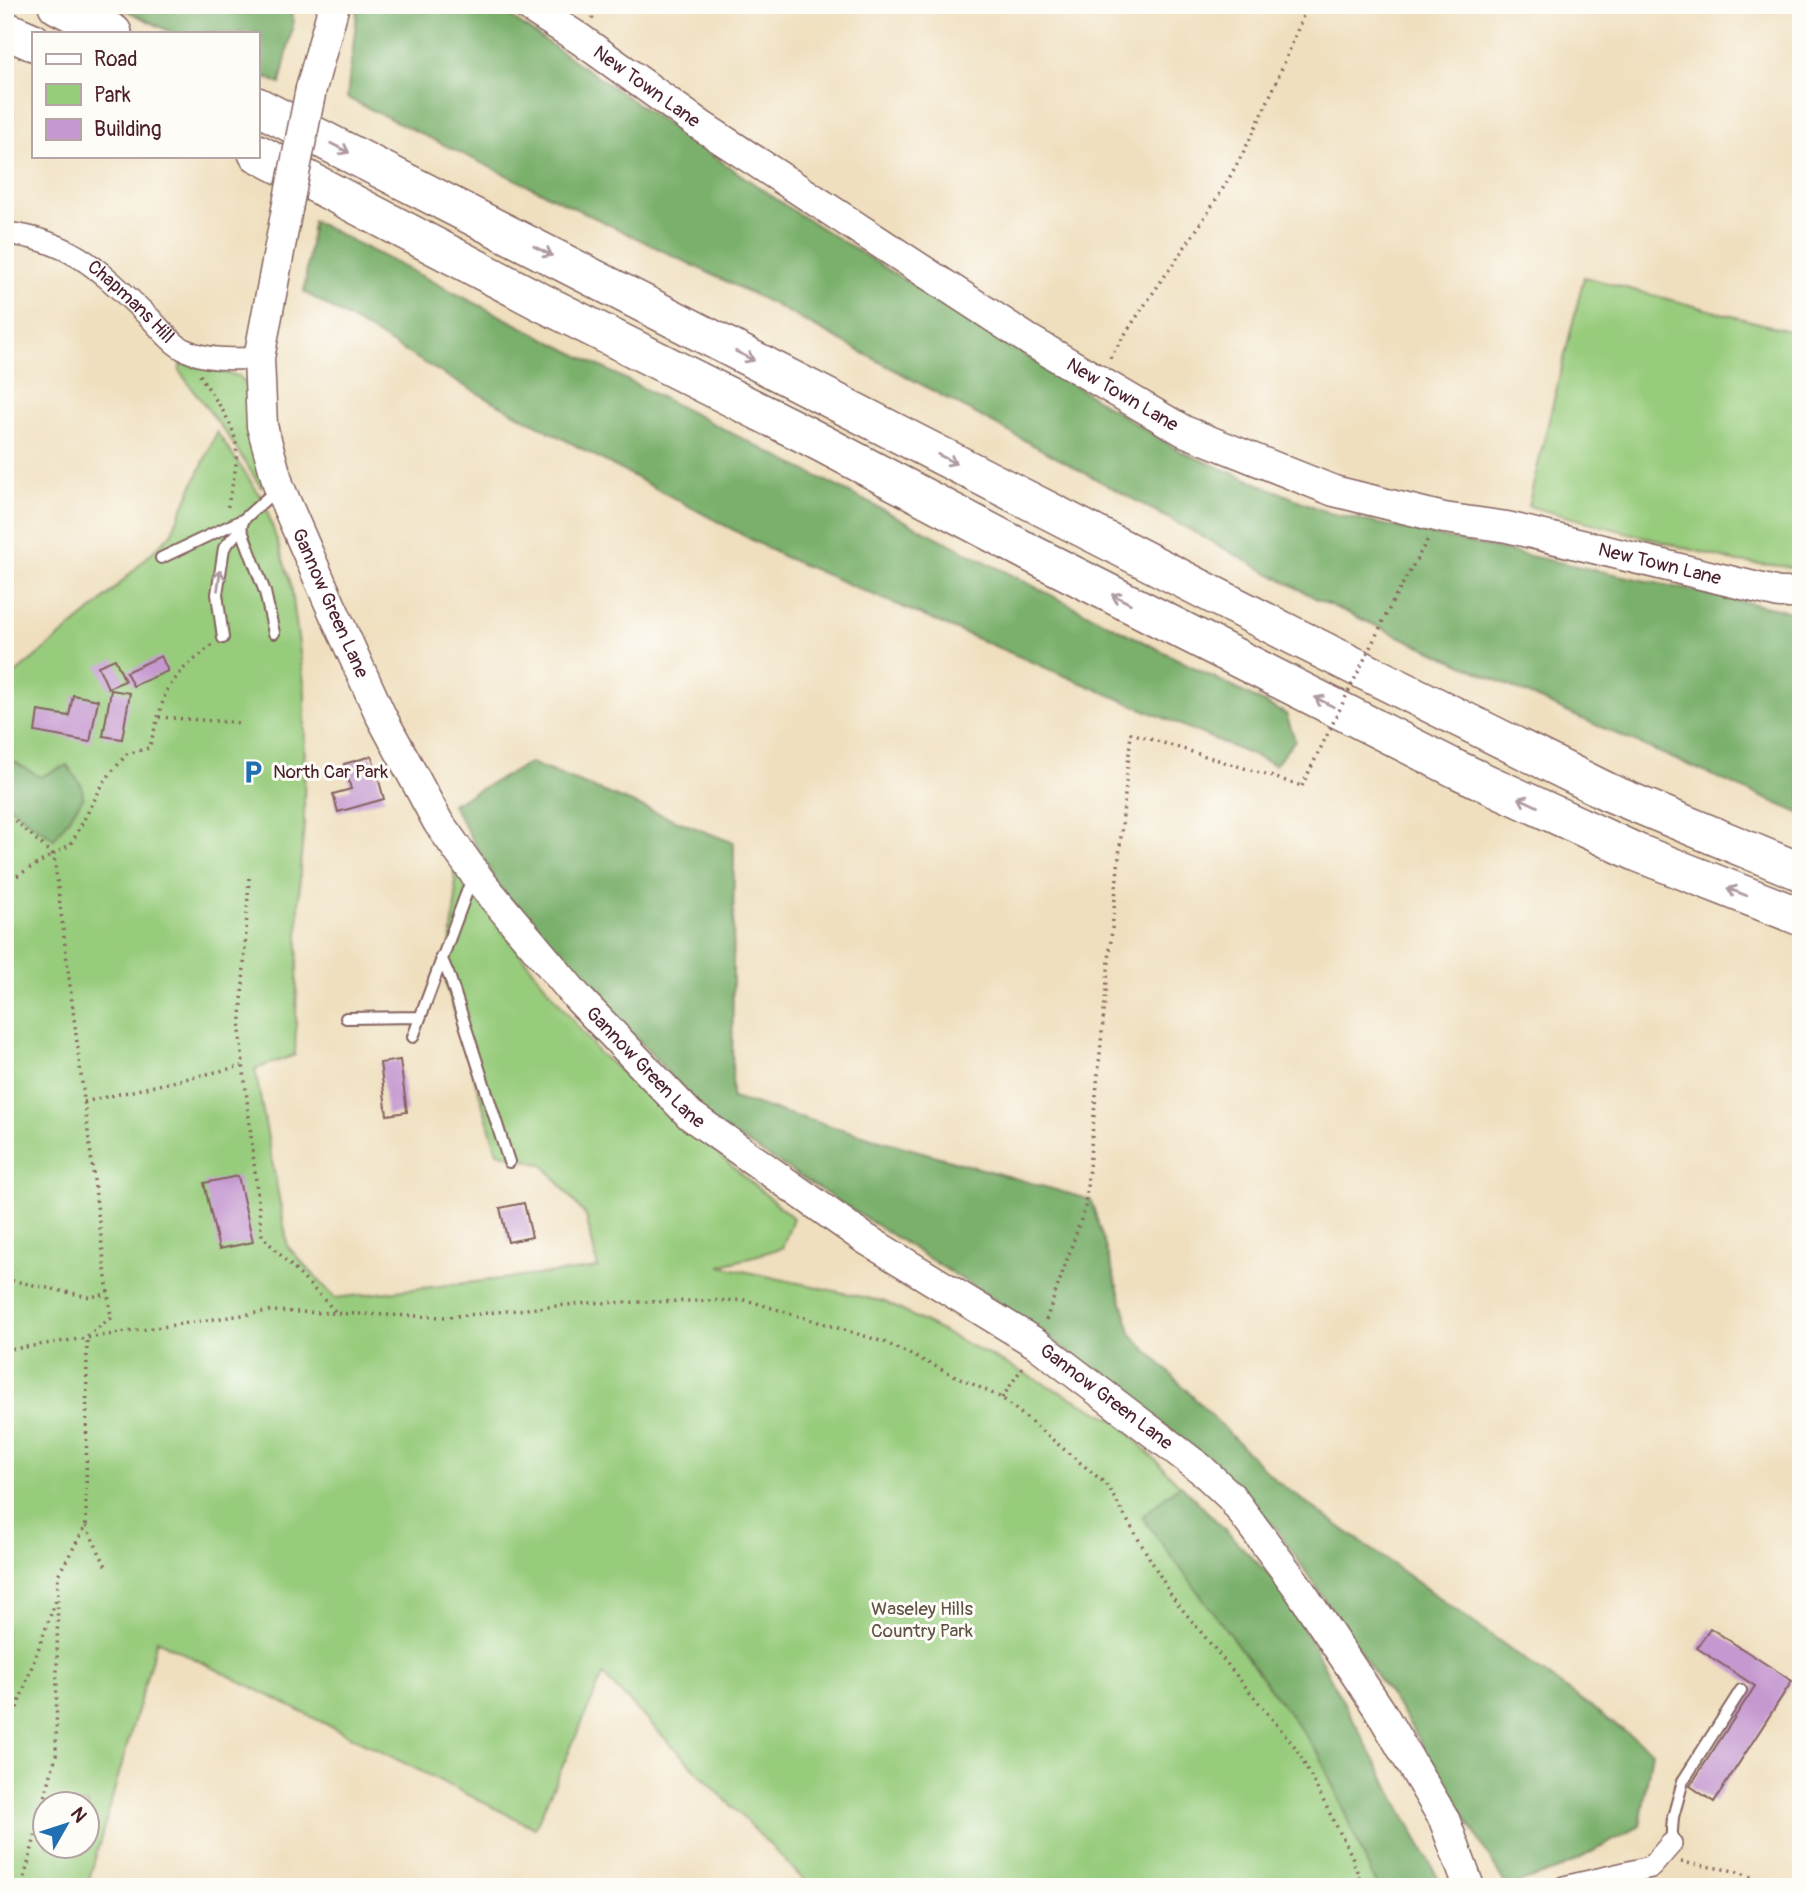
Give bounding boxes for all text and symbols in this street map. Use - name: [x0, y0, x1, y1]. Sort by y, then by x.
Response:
- legend: [32, 32, 259, 158]
- street label: New Town Lane: [589, 40, 705, 134]
- text: Road: [94, 46, 138, 73]
- text: Park: [94, 82, 131, 109]
- text: Building: [94, 116, 161, 143]
- one-way arrow: [329, 141, 350, 155]
- one-way arrow: [532, 245, 552, 259]
- street label: Chapmans Hill: [83, 255, 179, 349]
- one-way arrow: [734, 350, 755, 363]
- street label: New Town Lane: [1062, 353, 1183, 437]
- one-way arrow: [936, 453, 957, 467]
- street label: Gannow Green Lane: [287, 525, 374, 682]
- street label: New Town Lane: [1596, 538, 1724, 591]
- one-way arrow: [213, 569, 226, 592]
- one-way arrow: [1111, 592, 1132, 606]
- one-way arrow: [1314, 695, 1335, 709]
- parking icon: North Car Park: [239, 758, 267, 786]
- place label: North Car Park: [273, 760, 388, 784]
- one-way arrow: [1518, 795, 1539, 809]
- one-way arrow: [1727, 884, 1749, 897]
- street label: Gannow Green Lane: [581, 1001, 710, 1134]
- street label: Gannow Green Lane: [1035, 1338, 1178, 1455]
- park label: Waseley Hills Country Park: [871, 1597, 973, 1643]
- north arrow: [32, 1790, 102, 1860]
- text: N: [65, 1802, 92, 1828]

